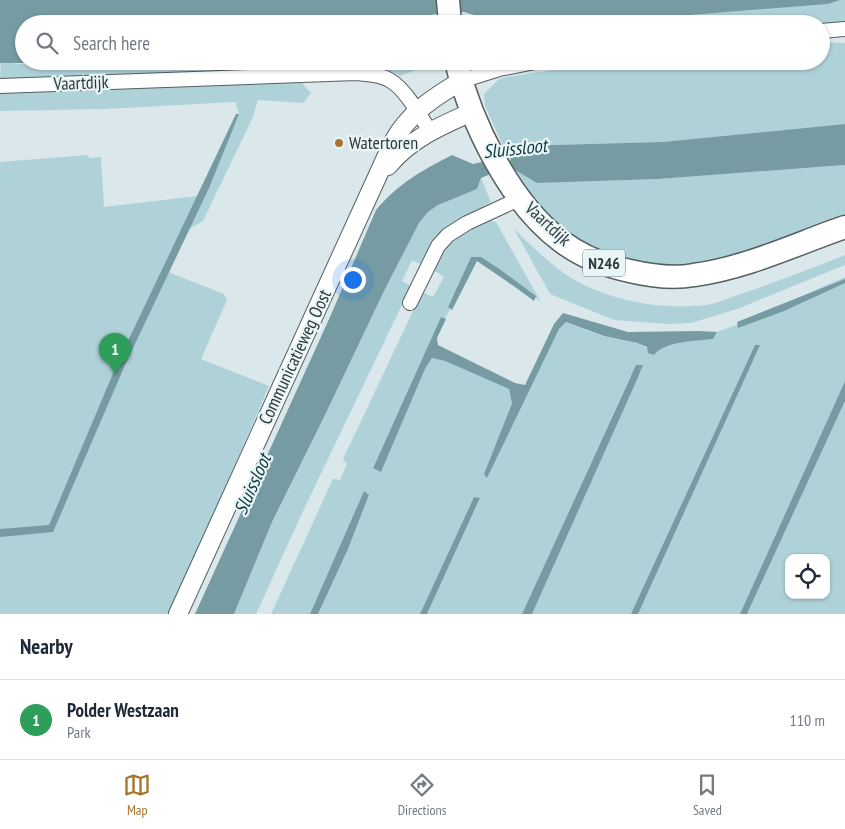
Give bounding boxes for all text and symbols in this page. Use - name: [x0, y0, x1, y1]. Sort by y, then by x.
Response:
- search box: [15, 15, 830, 70]
- icon: search: [33, 29, 61, 57]
- text: Search here: [73, 31, 150, 55]
- street label: Vaartdijk: [52, 70, 109, 95]
- place label: Watertoren: [349, 131, 418, 154]
- water label: Sluissloot: [482, 132, 551, 163]
- marker: Watertoren: [333, 137, 345, 149]
- street label: Vaartdijk: [520, 196, 576, 251]
- road number: N246: [583, 250, 625, 276]
- your location: [340, 267, 366, 293]
- street label: Communicatieweg Oost: [253, 286, 336, 428]
- pin: 1: [99, 333, 131, 374]
- water label: Sluissloot: [228, 447, 277, 518]
- map controls: [785, 554, 830, 599]
- button: locate: [785, 554, 830, 599]
- text: Nearby: [20, 633, 73, 660]
- text: Polder Westzaan: [67, 698, 179, 722]
- text: 1: [32, 710, 40, 730]
- text: 110 m: [790, 710, 825, 730]
- text: Park: [67, 722, 91, 742]
- tab: Map: [123, 771, 151, 819]
- tab: Directions: [398, 771, 446, 819]
- tab: Saved: [693, 771, 722, 819]

